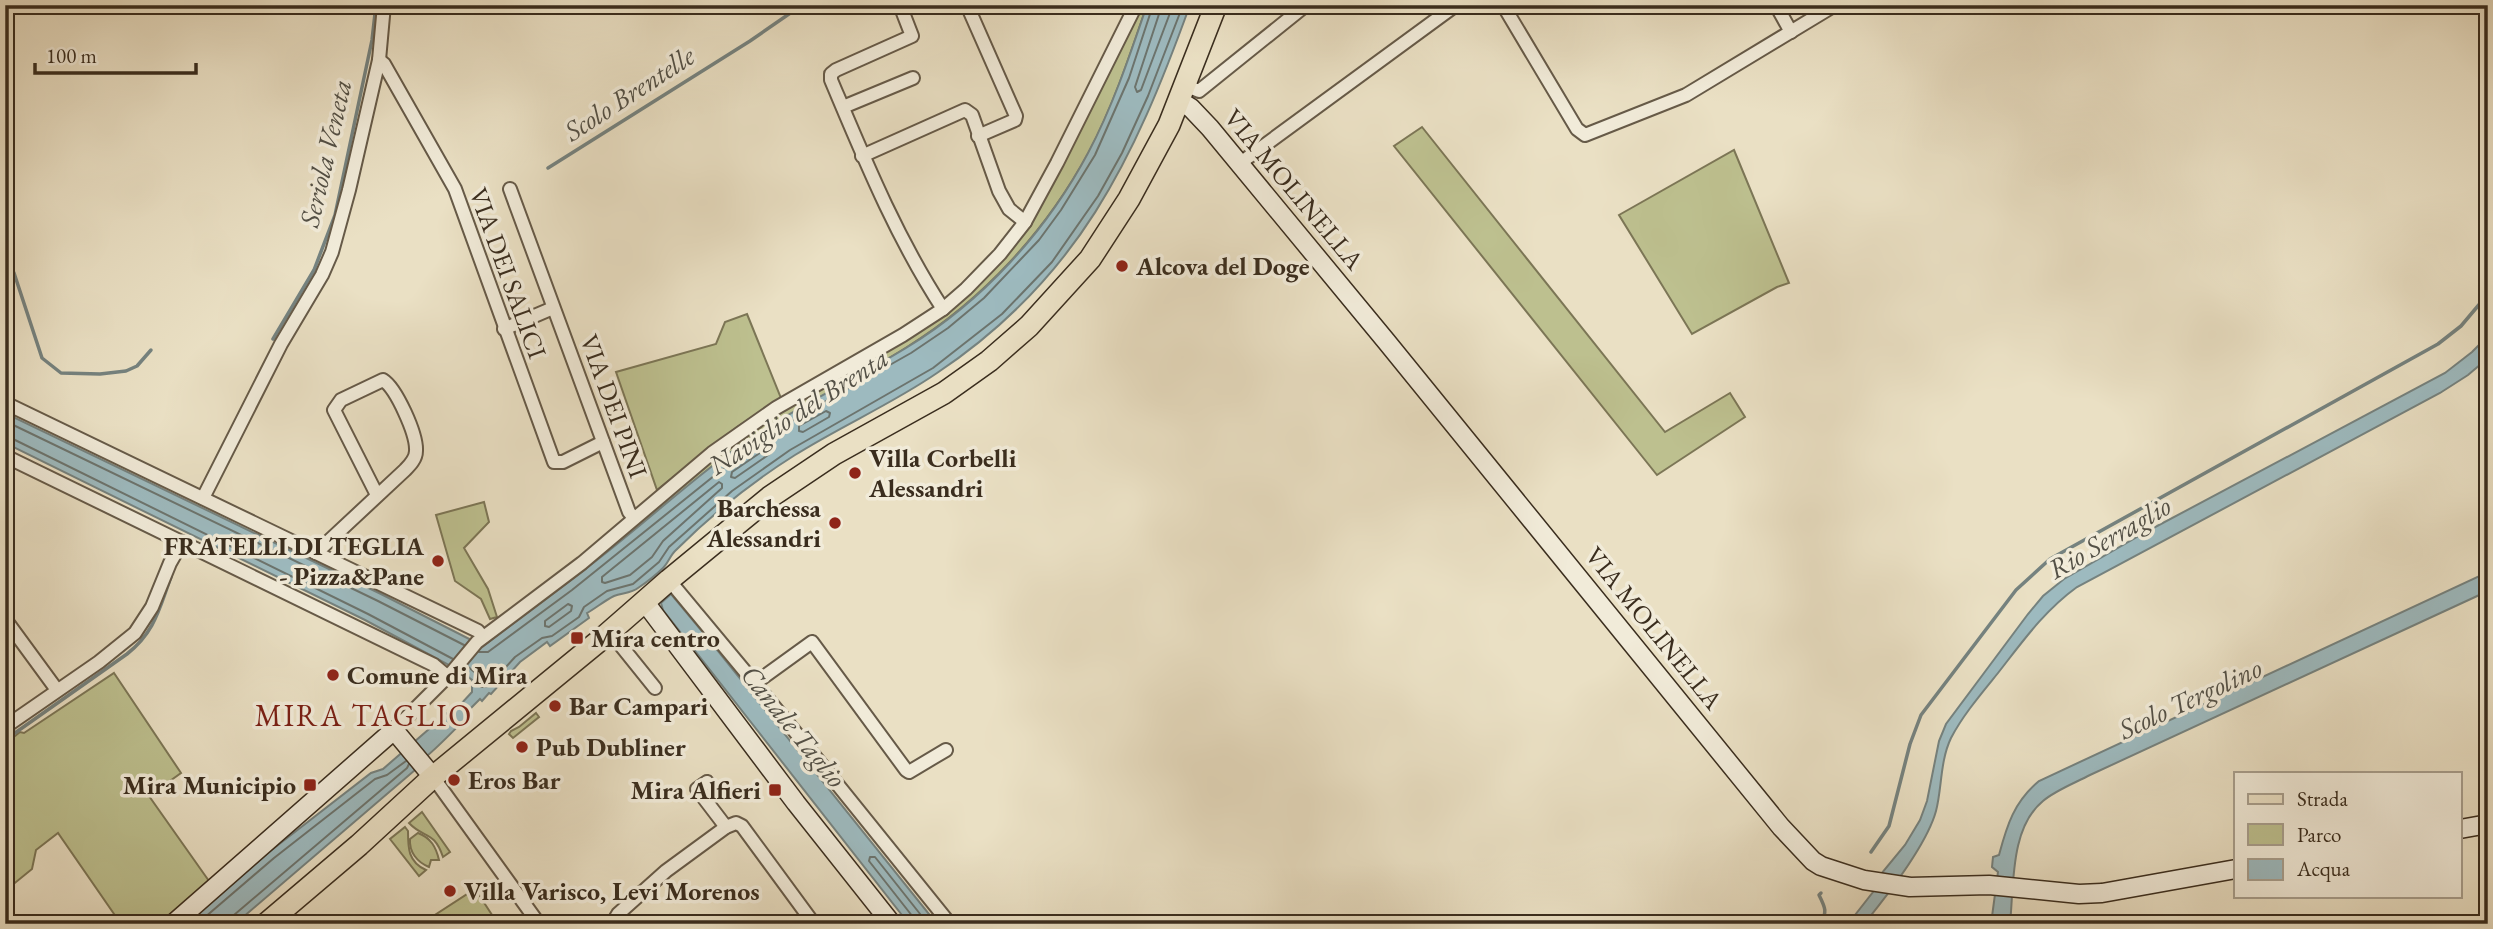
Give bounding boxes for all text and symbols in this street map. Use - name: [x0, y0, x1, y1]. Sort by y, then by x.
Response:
- scale bar: [35, 32, 196, 76]
- water label: Scolo Brentelle: [556, 37, 702, 149]
- text: 100 m: [46, 42, 97, 69]
- water label: Seriola Veneta: [290, 76, 359, 231]
- street label: VIA MOLINELLA: [1217, 101, 1372, 277]
- street label: VIA DEI SALICI: [461, 183, 555, 363]
- place label: Alcova del Doge: [1135, 249, 1310, 283]
- marker: Alcova del Doge: [1114, 258, 1130, 274]
- street label: VIA DEI PINI: [572, 330, 656, 483]
- water label: Naviglio del Brenta: [700, 339, 895, 483]
- place label: Villa Corbelli Alessandri: [868, 441, 1017, 505]
- marker: Villa Corbelli Alessandri: [847, 465, 863, 481]
- water label: Rio Serraglio: [2041, 487, 2178, 587]
- place label: Barchessa Alessandri: [706, 491, 822, 555]
- marker: Barchessa Alessandri: [827, 515, 843, 531]
- place label: FRATELLI DI TEGLIA - Pizza&Pane: [164, 529, 424, 593]
- street label: VIA MOLINELLA: [1578, 539, 1731, 717]
- marker: FRATELLI DI TEGLIA - Pizza&Pane: [430, 553, 446, 569]
- place label: Mira centro: [591, 621, 720, 655]
- marker: Mira centro: [569, 630, 585, 646]
- water label: Scolo Tergolino: [2112, 649, 2268, 747]
- water label: Canale Taglio: [733, 657, 855, 795]
- place label: Comune di Mira: [347, 658, 528, 692]
- marker: Comune di Mira: [325, 667, 341, 683]
- place label: Bar Campari: [569, 689, 708, 723]
- district label: MIRA TAGLIO: [255, 696, 473, 735]
- marker: Bar Campari: [547, 698, 563, 714]
- place label: Pub Dubliner: [536, 730, 686, 764]
- marker: Pub Dubliner: [514, 739, 530, 755]
- place label: Eros Bar: [468, 763, 561, 797]
- place label: Mira Municipio: [123, 768, 296, 802]
- marker: Eros Bar: [446, 772, 462, 788]
- legend: [2234, 772, 2462, 898]
- place label: Mira Alfieri: [630, 773, 761, 807]
- marker: Mira Municipio: [302, 777, 318, 793]
- marker: Mira Alfieri: [767, 782, 783, 798]
- text: Strada: [2297, 785, 2348, 812]
- text: Parco: [2297, 821, 2341, 848]
- text: Acqua: [2296, 855, 2351, 882]
- place label: Villa Varisco, Levi Morenos: [464, 874, 760, 908]
- marker: Villa Varisco, Levi Morenos: [442, 883, 458, 899]

